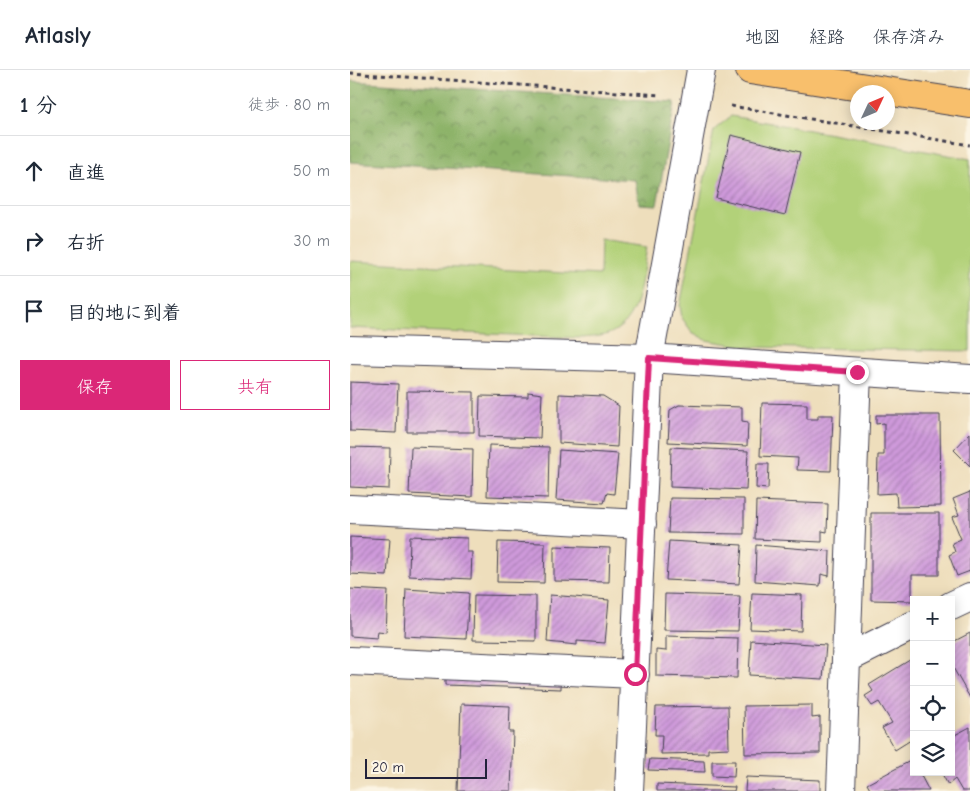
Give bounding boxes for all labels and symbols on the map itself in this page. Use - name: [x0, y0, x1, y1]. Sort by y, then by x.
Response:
- north arrow: [850, 85, 895, 130]
- route end: [846, 361, 869, 384]
- route start: [624, 663, 647, 686]
- scale bar: [365, 756, 488, 779]

